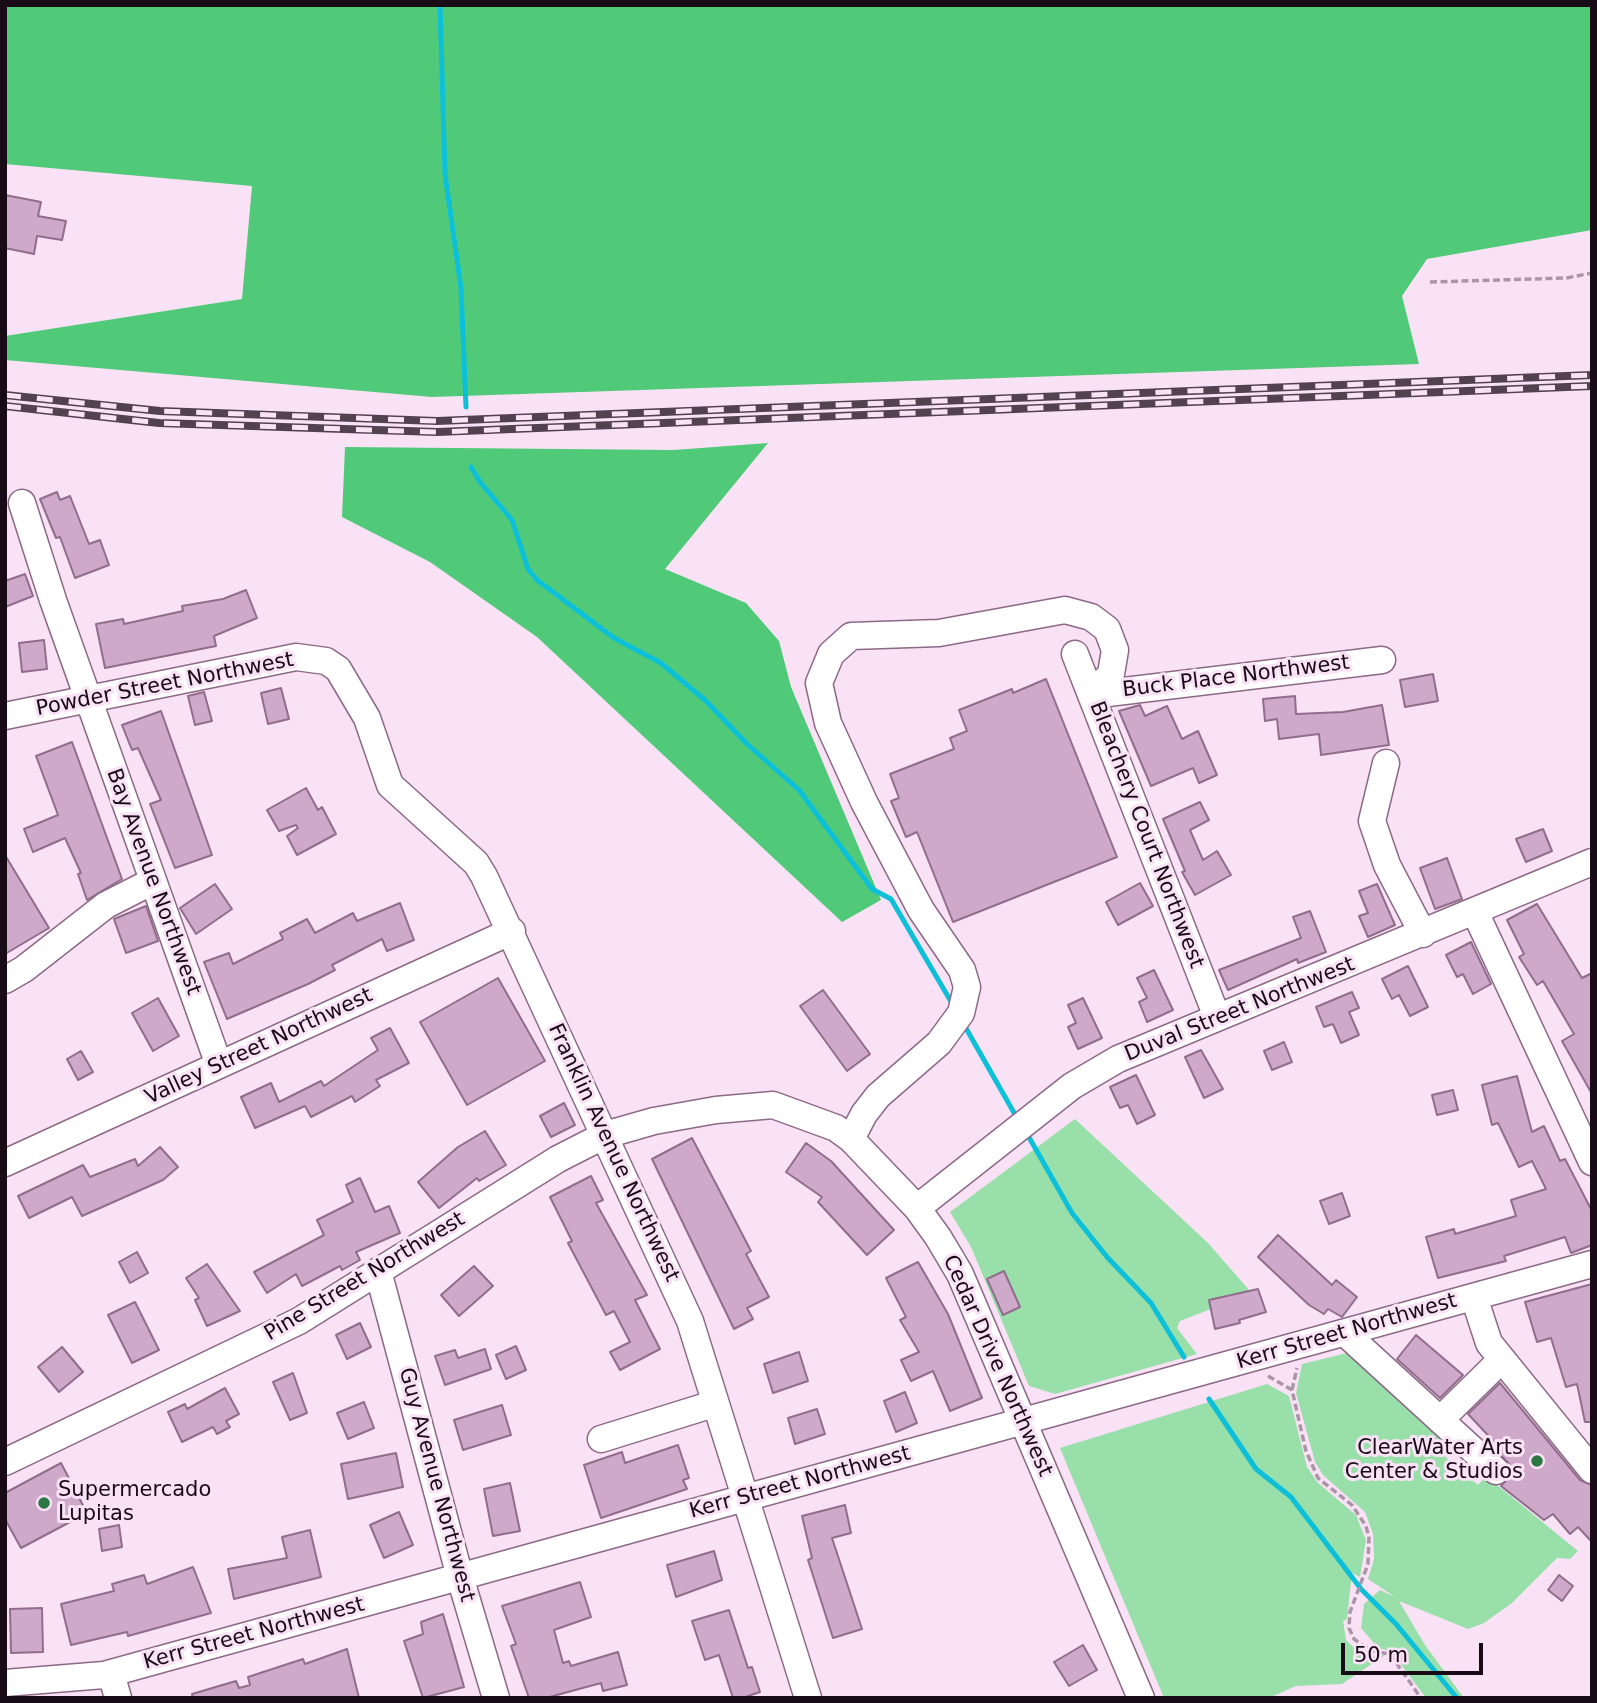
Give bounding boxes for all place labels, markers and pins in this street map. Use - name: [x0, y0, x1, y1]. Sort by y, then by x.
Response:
- place label: ClearWater Arts Center & Studios: [1345, 1436, 1523, 1486]
- marker: ClearWater Arts Center & Studios: [1529, 1453, 1545, 1469]
- place label: Supermercado Lupitas: [58, 1478, 211, 1528]
- marker: Supermercado Lupitas: [36, 1495, 52, 1511]

